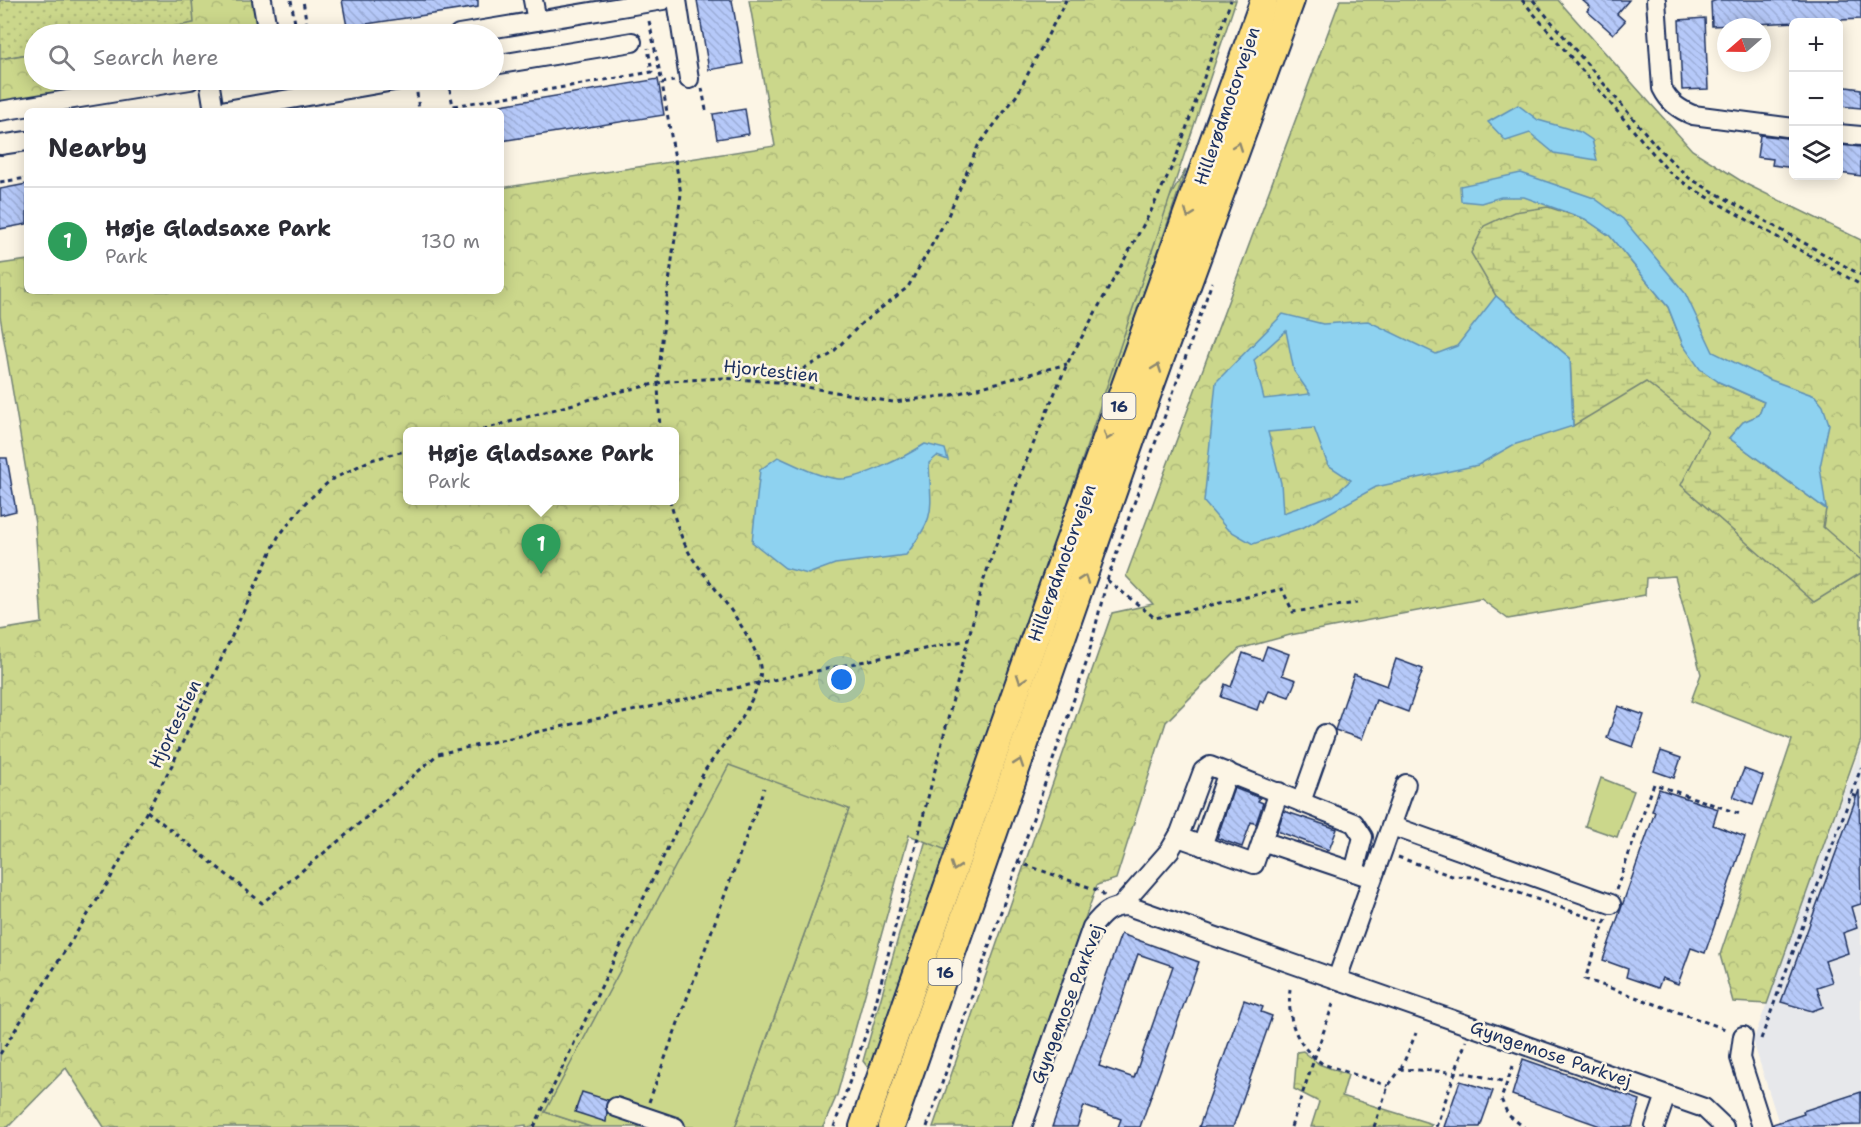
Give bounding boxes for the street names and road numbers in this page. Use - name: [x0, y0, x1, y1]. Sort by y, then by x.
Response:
- street label: Hillerødmotorvejen: [1189, 24, 1265, 188]
- street label: Hjortestien: [722, 354, 820, 388]
- road number: 16: [1102, 393, 1136, 419]
- street label: Hillerødmotorvejen: [1022, 481, 1102, 645]
- street label: Hjortestien: [143, 676, 207, 772]
- street label: Gyngemose Parkvej: [1025, 921, 1109, 1087]
- road number: 16: [928, 959, 962, 985]
- street label: Gyngemose Parkvej: [1467, 1015, 1635, 1093]

